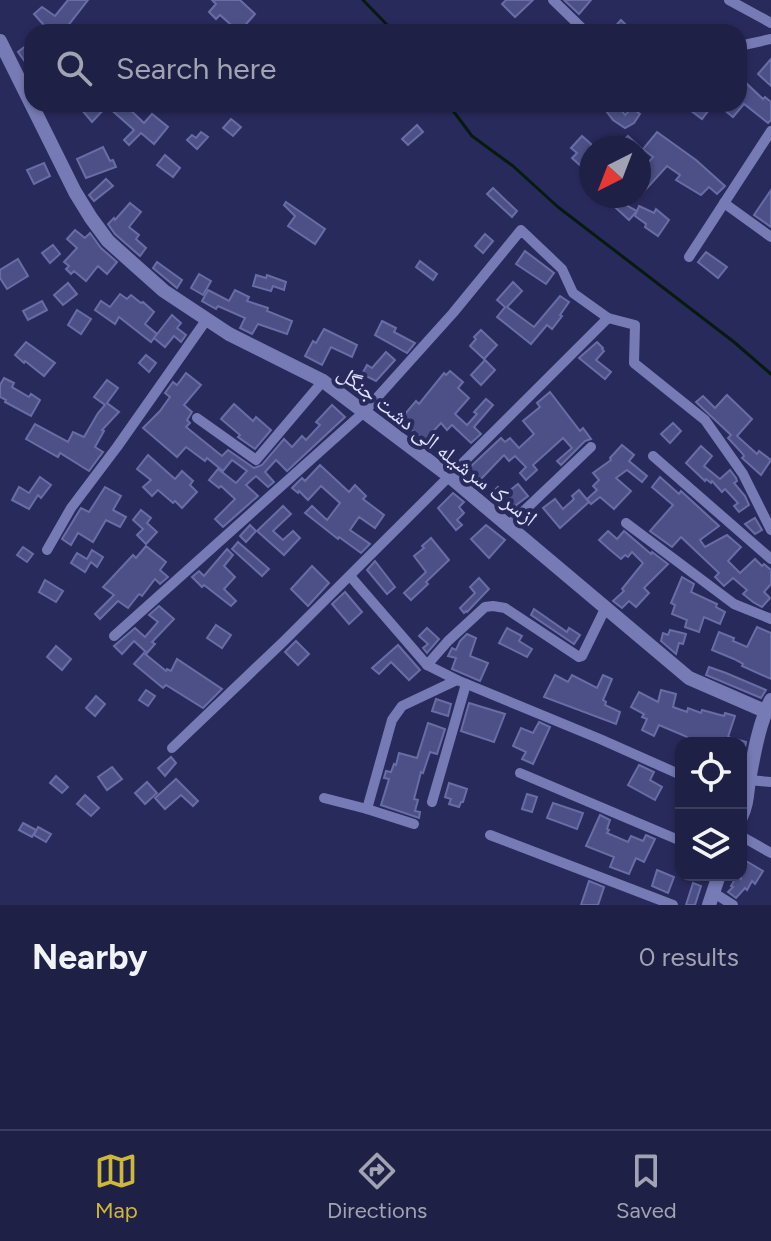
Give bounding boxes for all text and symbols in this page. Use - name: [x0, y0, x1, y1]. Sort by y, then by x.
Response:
- search box: [24, 24, 747, 112]
- icon: search: [52, 46, 96, 90]
- text: Search here: [116, 50, 276, 87]
- north arrow: [579, 136, 651, 208]
- street label: ازسرک سرشیله الی دشت جنگل: [332, 359, 543, 532]
- map controls: [675, 737, 747, 881]
- button: locate: [675, 737, 747, 809]
- button: layers: [675, 809, 747, 881]
- text: Nearby: [32, 937, 147, 978]
- text: 0 results: [639, 941, 739, 973]
- tab: Map: [94, 1149, 138, 1224]
- tab: Directions: [327, 1149, 427, 1224]
- tab: Saved: [616, 1149, 677, 1224]

